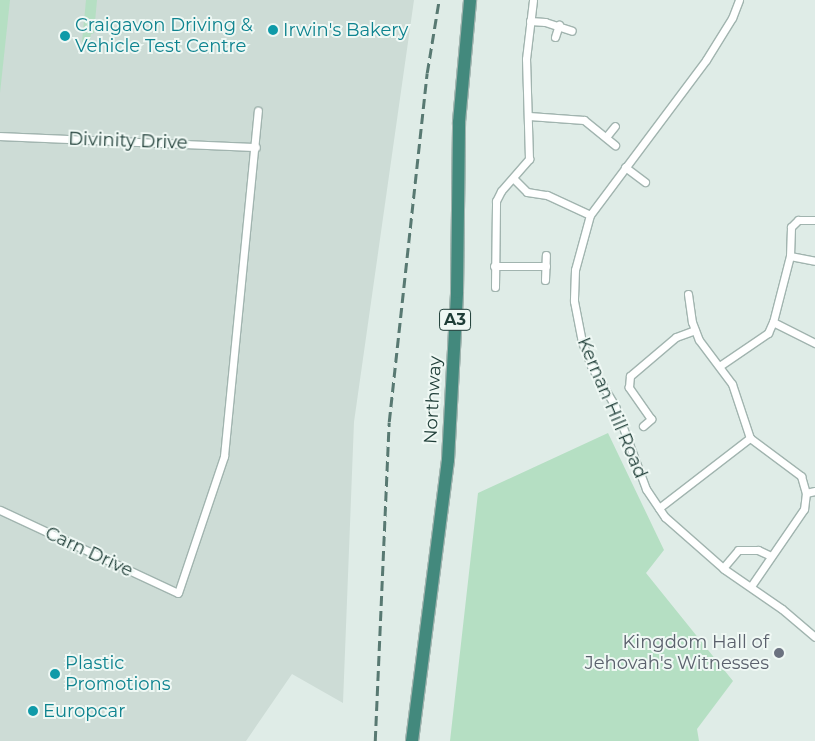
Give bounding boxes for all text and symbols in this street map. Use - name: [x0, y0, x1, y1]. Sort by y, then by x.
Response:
- place label: Craigavon Driving & Vehicle Test Centre: [75, 15, 253, 58]
- place label: Irwin's Bakery: [283, 19, 408, 41]
- marker: Irwin's Bakery: [267, 24, 279, 36]
- marker: Craigavon Driving & Vehicle Test Centre: [59, 30, 71, 42]
- street label: Divinity Drive: [68, 128, 188, 154]
- road number: A3: [439, 306, 471, 334]
- street label: Kernan Hill Road: [573, 334, 651, 482]
- street label: Northway: [420, 355, 446, 445]
- street label: Carn Drive: [42, 522, 136, 582]
- place label: Kingdom Hall of Jehovah's Witnesses: [585, 632, 769, 674]
- marker: Kingdom Hall of Jehovah's Witnesses: [773, 647, 785, 659]
- place label: Plastic Promotions: [65, 653, 171, 696]
- marker: Plastic Promotions: [49, 668, 61, 680]
- place label: Europcar: [43, 700, 125, 722]
- marker: Europcar: [27, 705, 39, 717]

